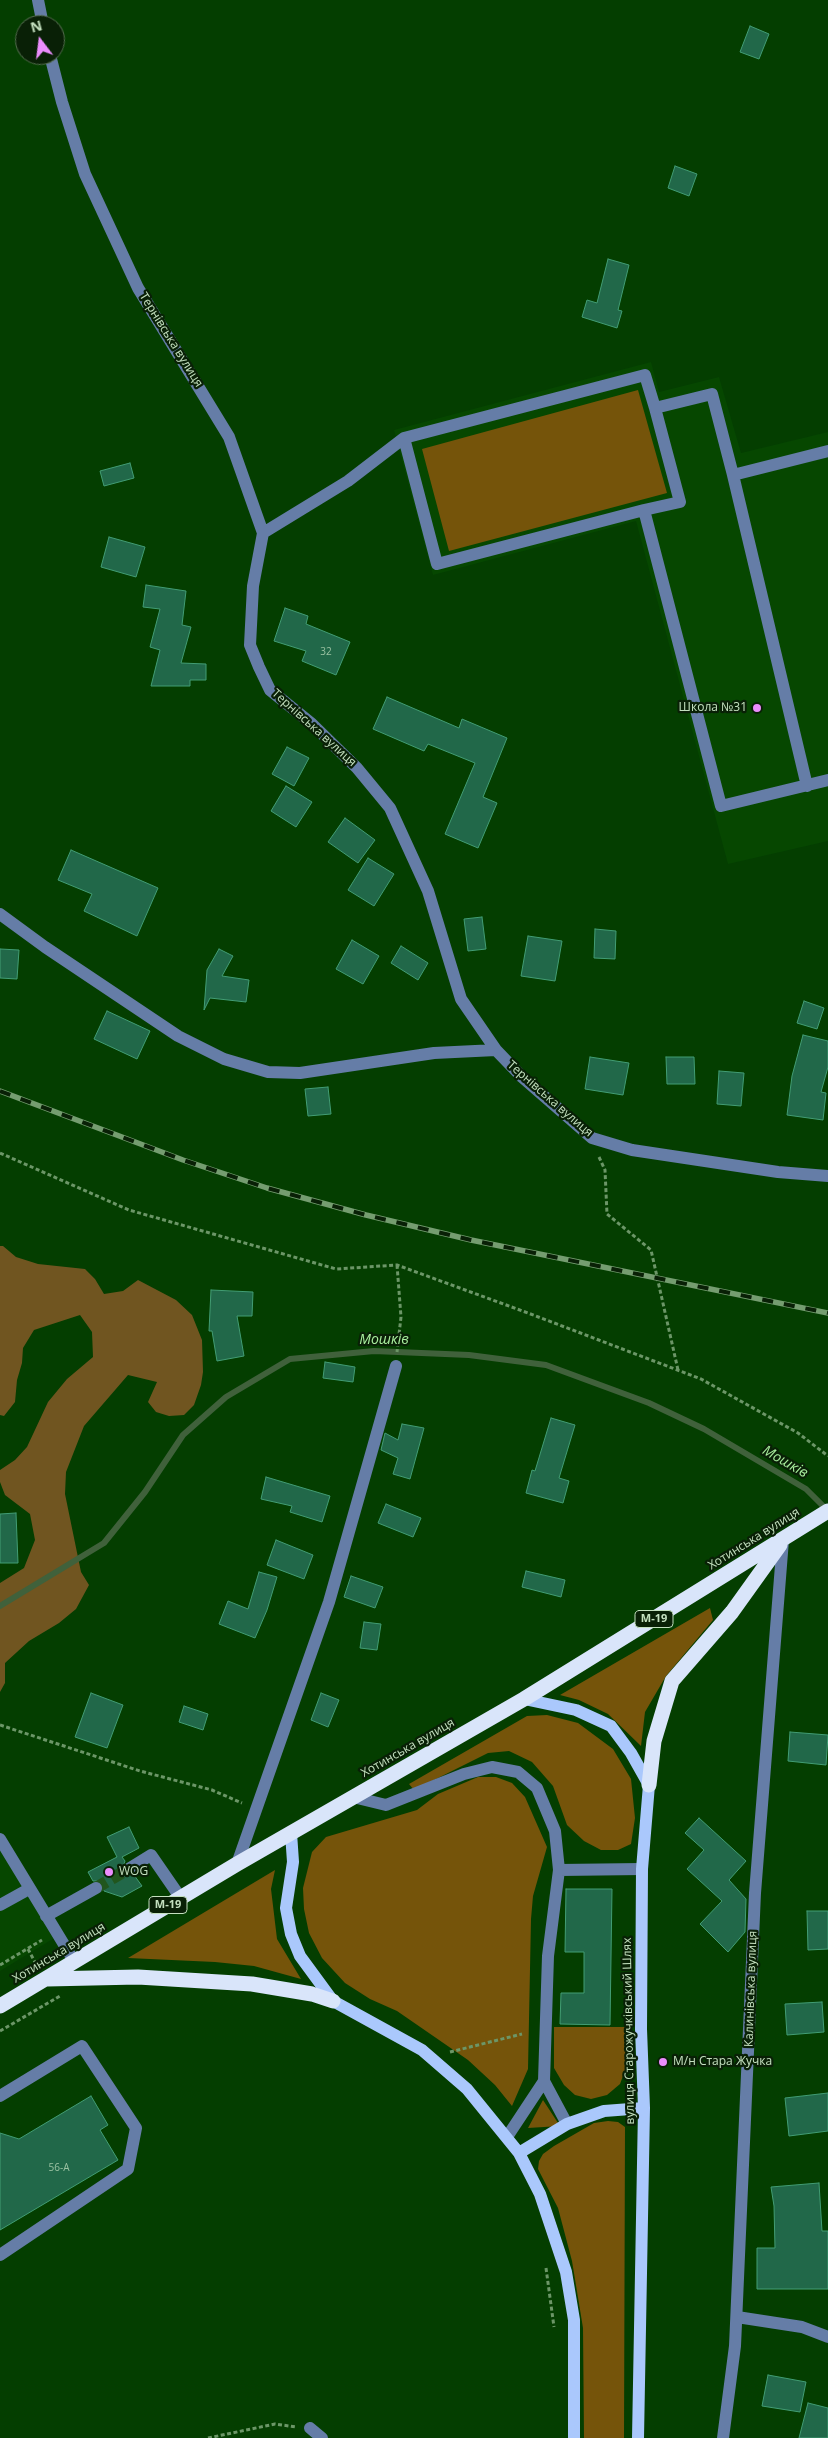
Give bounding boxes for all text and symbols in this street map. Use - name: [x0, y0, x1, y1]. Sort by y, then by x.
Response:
- north arrow: [15, 15, 65, 65]
- text: N: [28, 15, 44, 37]
- street label: Тернівська вулиця: [136, 290, 206, 390]
- house number: 32: [320, 646, 332, 658]
- street label: Тернівська вулиця: [269, 686, 359, 770]
- place label: Школа №31: [679, 701, 747, 715]
- marker: Школа №31: [751, 702, 763, 714]
- street label: Тернівська вулиця: [504, 1058, 596, 1140]
- water label: Мошків: [359, 1332, 409, 1348]
- water label: Мошків: [759, 1442, 811, 1482]
- street label: Хотинська вулиця: [705, 1505, 803, 1573]
- road number: М-19: [635, 1610, 673, 1628]
- street label: Хотинська вулиця: [359, 1715, 457, 1781]
- place label: WOG: [119, 1865, 148, 1879]
- marker: WOG: [103, 1866, 115, 1878]
- road number: М-19: [149, 1896, 187, 1914]
- street label: Хотинська вулиця: [10, 1920, 108, 1986]
- street label: Калинівська вулиця: [742, 1931, 760, 2047]
- street label: вулиця Старожучківський Шлях: [620, 1937, 638, 2125]
- place label: М/н Стара Жучка: [673, 2055, 772, 2069]
- marker: М/н Стара Жучка: [657, 2056, 669, 2068]
- house number: 56-А: [49, 2162, 69, 2174]

